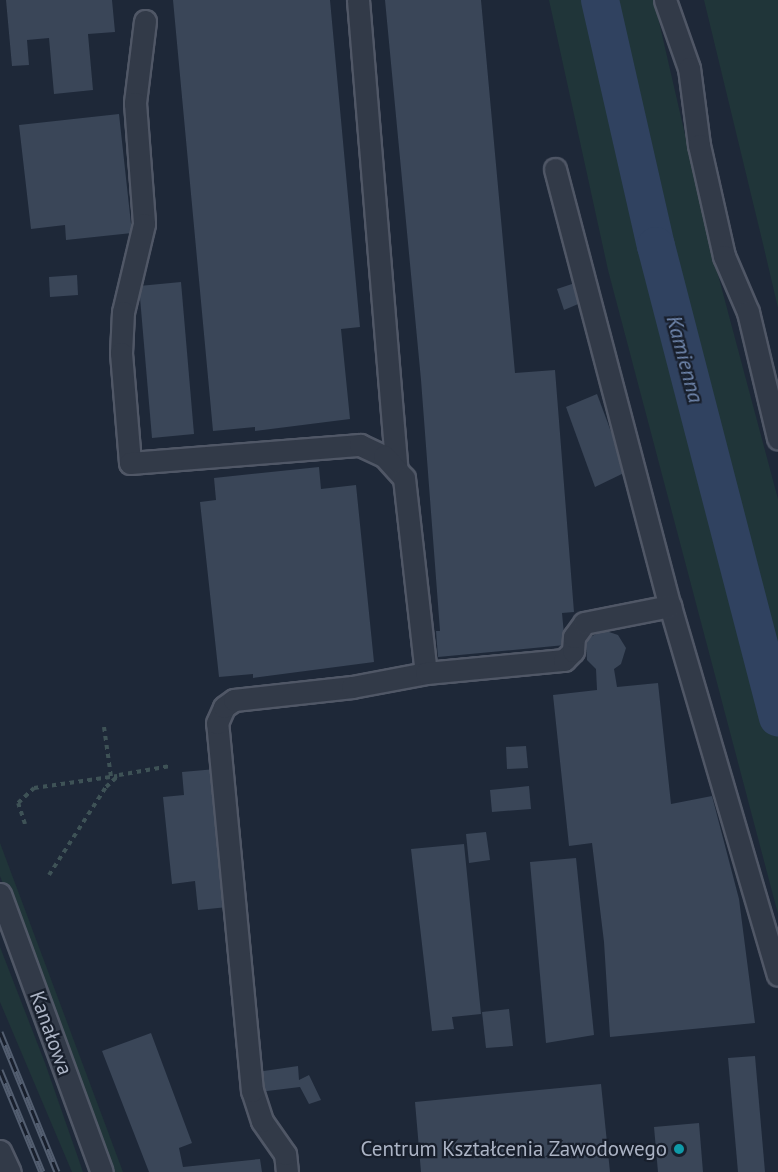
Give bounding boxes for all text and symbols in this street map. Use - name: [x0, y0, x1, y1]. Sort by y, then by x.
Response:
- water label: Kamienna: [661, 313, 709, 405]
- street label: Kanałowa: [24, 988, 78, 1078]
- place label: Centrum Kształcenia Zawodowego: [360, 1136, 667, 1162]
- marker: Centrum Kształcenia Zawodowego: [672, 1142, 686, 1156]

